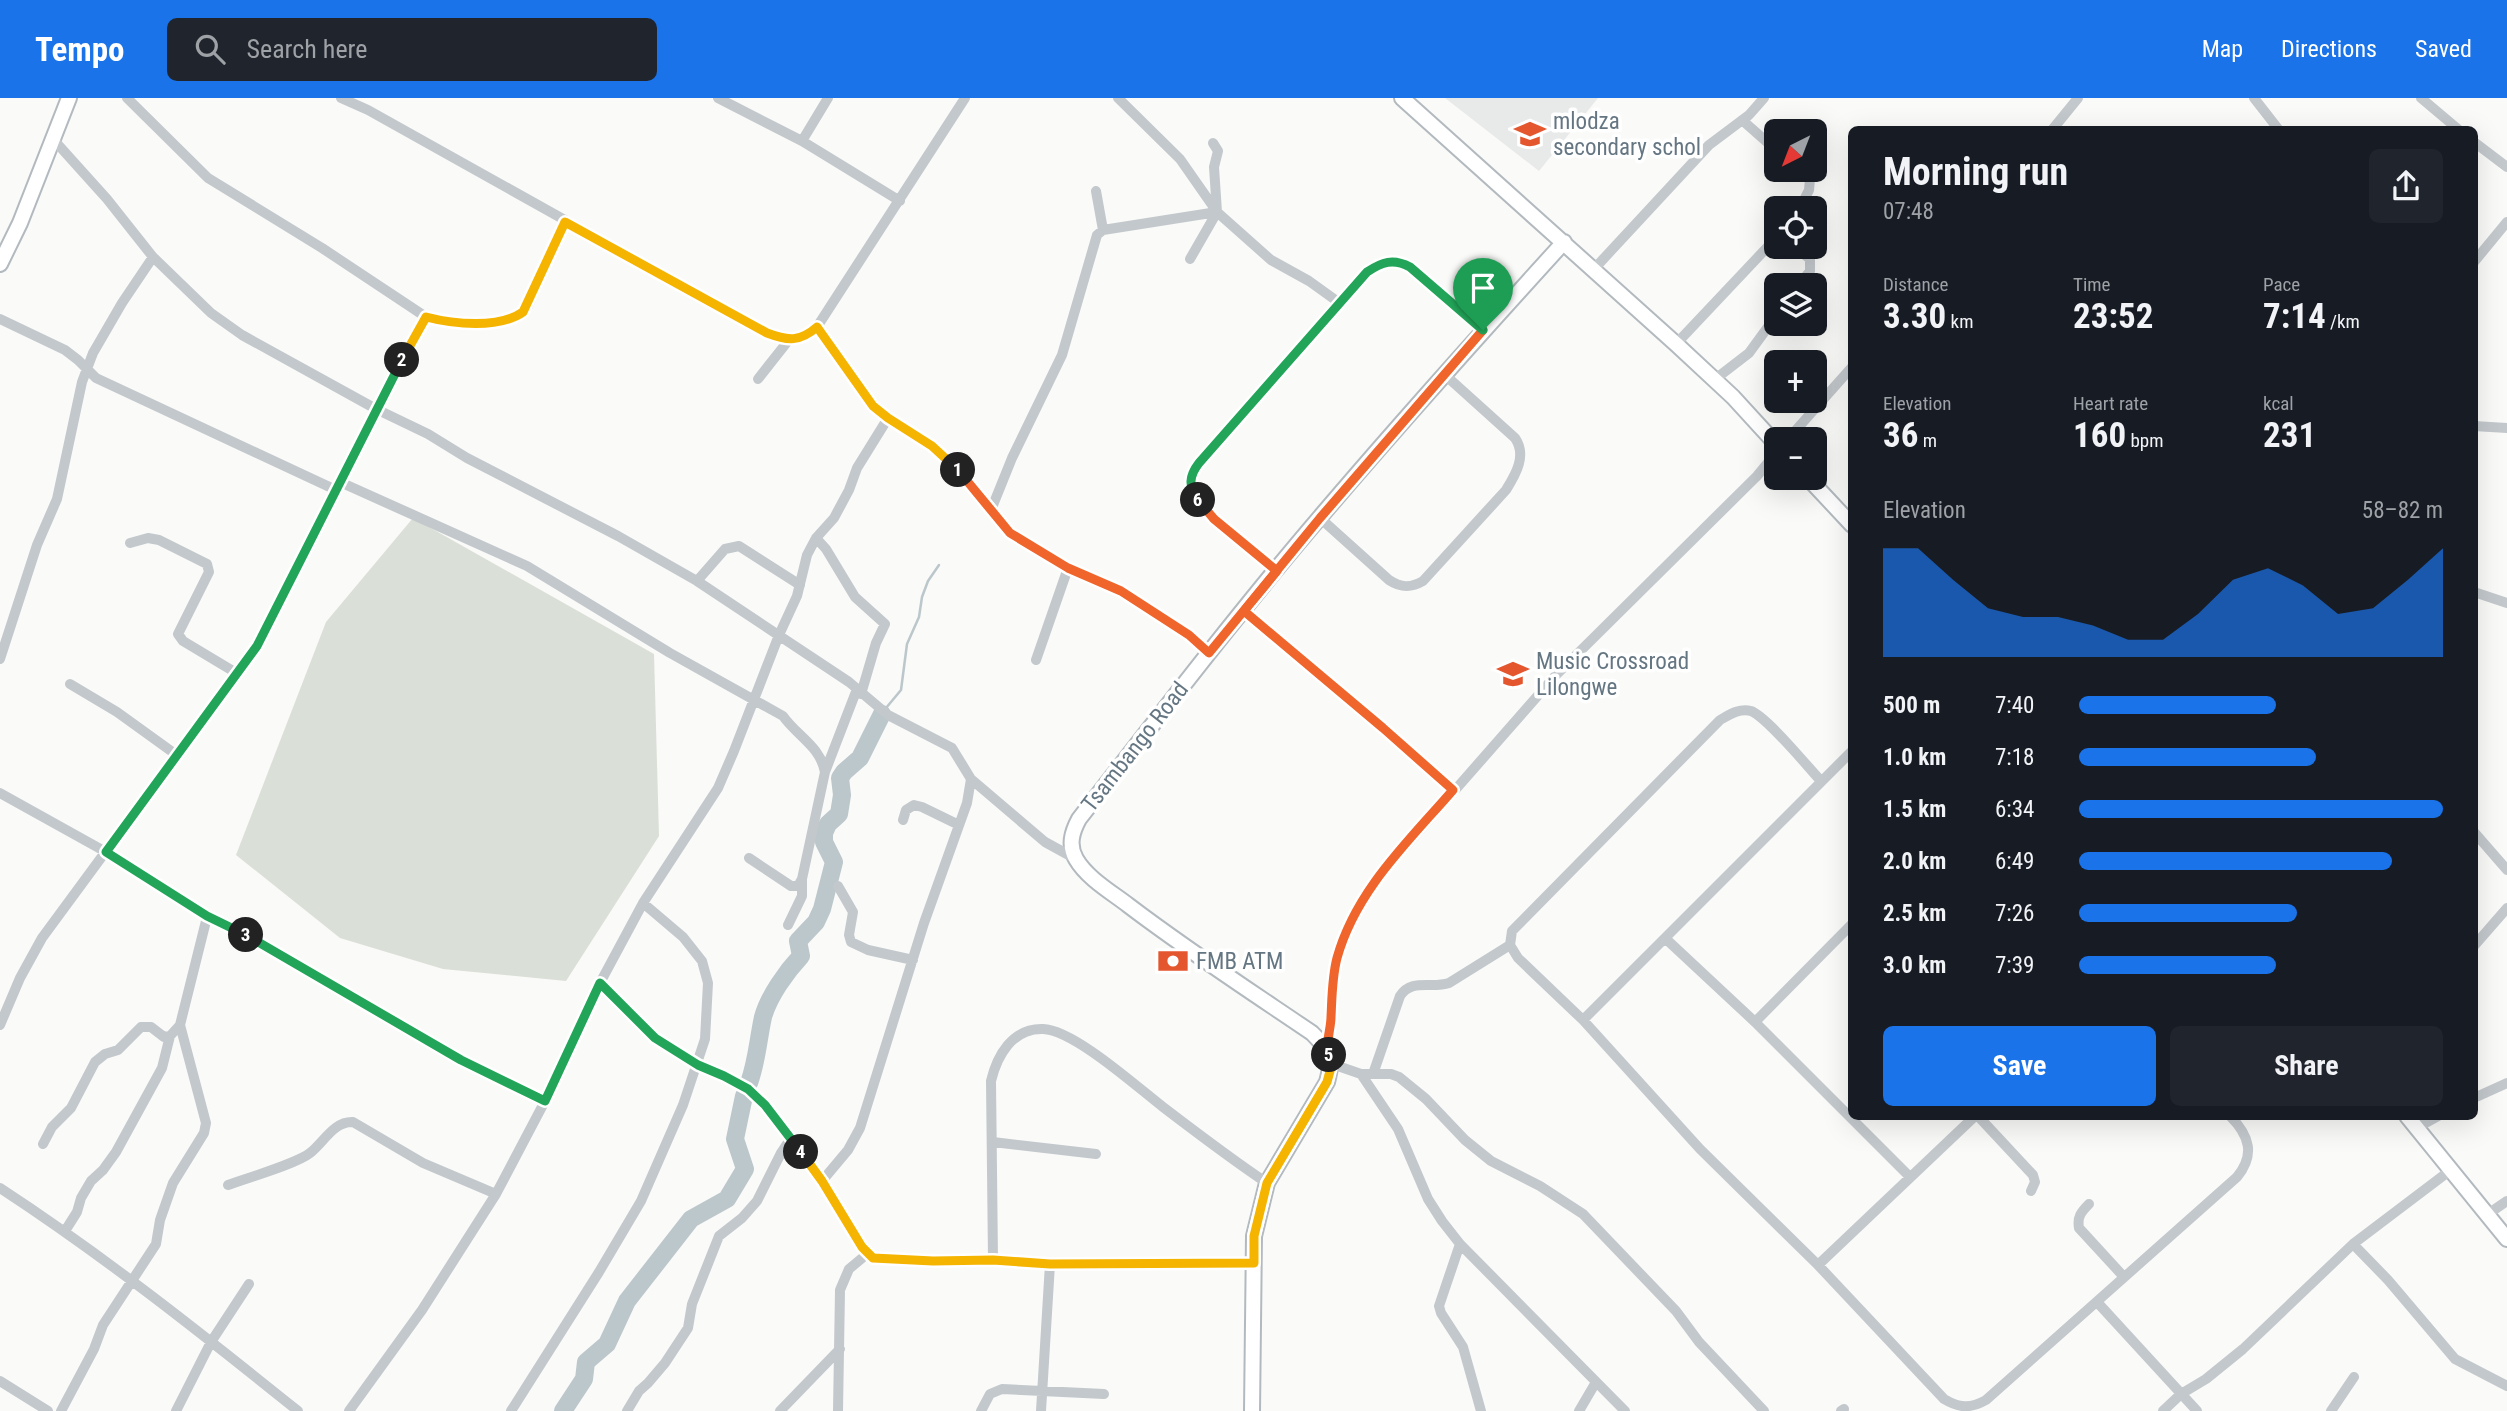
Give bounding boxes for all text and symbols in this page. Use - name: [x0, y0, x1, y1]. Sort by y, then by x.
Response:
- search box: [167, 18, 657, 81]
- text: Tempo: [35, 30, 125, 69]
- icon: search: [191, 30, 229, 68]
- text: Search here: [247, 34, 367, 64]
- text: Map: [2202, 35, 2243, 63]
- text: Directions: [2281, 35, 2377, 63]
- text: Saved: [2415, 35, 2472, 63]
- place label: mlodza secondary schol: [1553, 108, 1701, 161]
- school or university icon: mlodza secondary schol: [1513, 117, 1547, 151]
- north arrow: [1764, 119, 1827, 182]
- map controls: [1764, 119, 1827, 490]
- button: share: [2369, 149, 2443, 223]
- text: Morning run: [1883, 150, 2068, 194]
- button: locate: [1764, 196, 1827, 259]
- text: 07:48: [1883, 198, 1934, 225]
- pin: [1453, 258, 1513, 330]
- icon: arrive: [1464, 269, 1502, 307]
- button: layers: [1764, 273, 1827, 336]
- text: Distance: [1883, 273, 1948, 296]
- text: Time: [2073, 273, 2110, 296]
- text: Pace: [2263, 273, 2300, 296]
- text: 3.30: [1883, 296, 1946, 337]
- text: 23:52: [2073, 296, 2153, 337]
- text: 7:14: [2263, 296, 2326, 337]
- text: km: [1946, 310, 1973, 333]
- text: /km: [2326, 310, 2360, 333]
- pin: 2: [384, 342, 420, 378]
- text: 2: [397, 348, 406, 371]
- button: +: [1764, 350, 1827, 413]
- text: Elevation: [1883, 392, 1951, 415]
- text: Heart rate: [2073, 392, 2148, 415]
- text: kcal: [2263, 392, 2294, 415]
- text: 36: [1883, 415, 1918, 456]
- text: 160: [2073, 415, 2126, 456]
- text: 231: [2263, 415, 2316, 456]
- button: −: [1764, 427, 1827, 490]
- text: m: [1918, 429, 1937, 452]
- text: bpm: [2126, 429, 2163, 452]
- pin: 1: [940, 452, 976, 488]
- text: 1: [953, 458, 962, 481]
- pin: 6: [1180, 482, 1216, 518]
- text: 6: [1193, 488, 1202, 511]
- text: Elevation: [1883, 497, 1966, 524]
- text: 58–82 m: [2362, 497, 2443, 524]
- place label: Music Crossroad Lilongwe: [1536, 648, 1689, 701]
- school or university icon: Music Crossroad Lilongwe: [1496, 657, 1530, 691]
- street label: Tsambango Road: [1076, 677, 1194, 817]
- text: 500 m: [1883, 692, 1940, 719]
- text: 7:40: [1995, 692, 2034, 719]
- text: 1.0 km: [1883, 744, 1946, 771]
- text: 7:18: [1995, 744, 2034, 771]
- text: 1.5 km: [1883, 796, 1946, 823]
- text: 6:34: [1995, 796, 2034, 823]
- text: 2.0 km: [1883, 848, 1946, 875]
- text: 6:49: [1995, 848, 2034, 875]
- text: 2.5 km: [1883, 900, 1946, 927]
- text: 7:26: [1995, 900, 2034, 927]
- pin: 3: [229, 918, 264, 952]
- text: 3: [241, 923, 250, 946]
- bank icon: FMB ATM: [1156, 944, 1190, 978]
- place label: FMB ATM: [1196, 948, 1283, 975]
- text: 3.0 km: [1883, 952, 1946, 979]
- text: 7:39: [1995, 952, 2034, 979]
- button: Save: [1883, 1026, 2156, 1106]
- button: Share: [2170, 1026, 2443, 1106]
- pin: 5: [1312, 1038, 1346, 1072]
- text: 5: [1324, 1043, 1333, 1066]
- pin: 4: [784, 1134, 818, 1170]
- text: 4: [796, 1140, 805, 1163]

